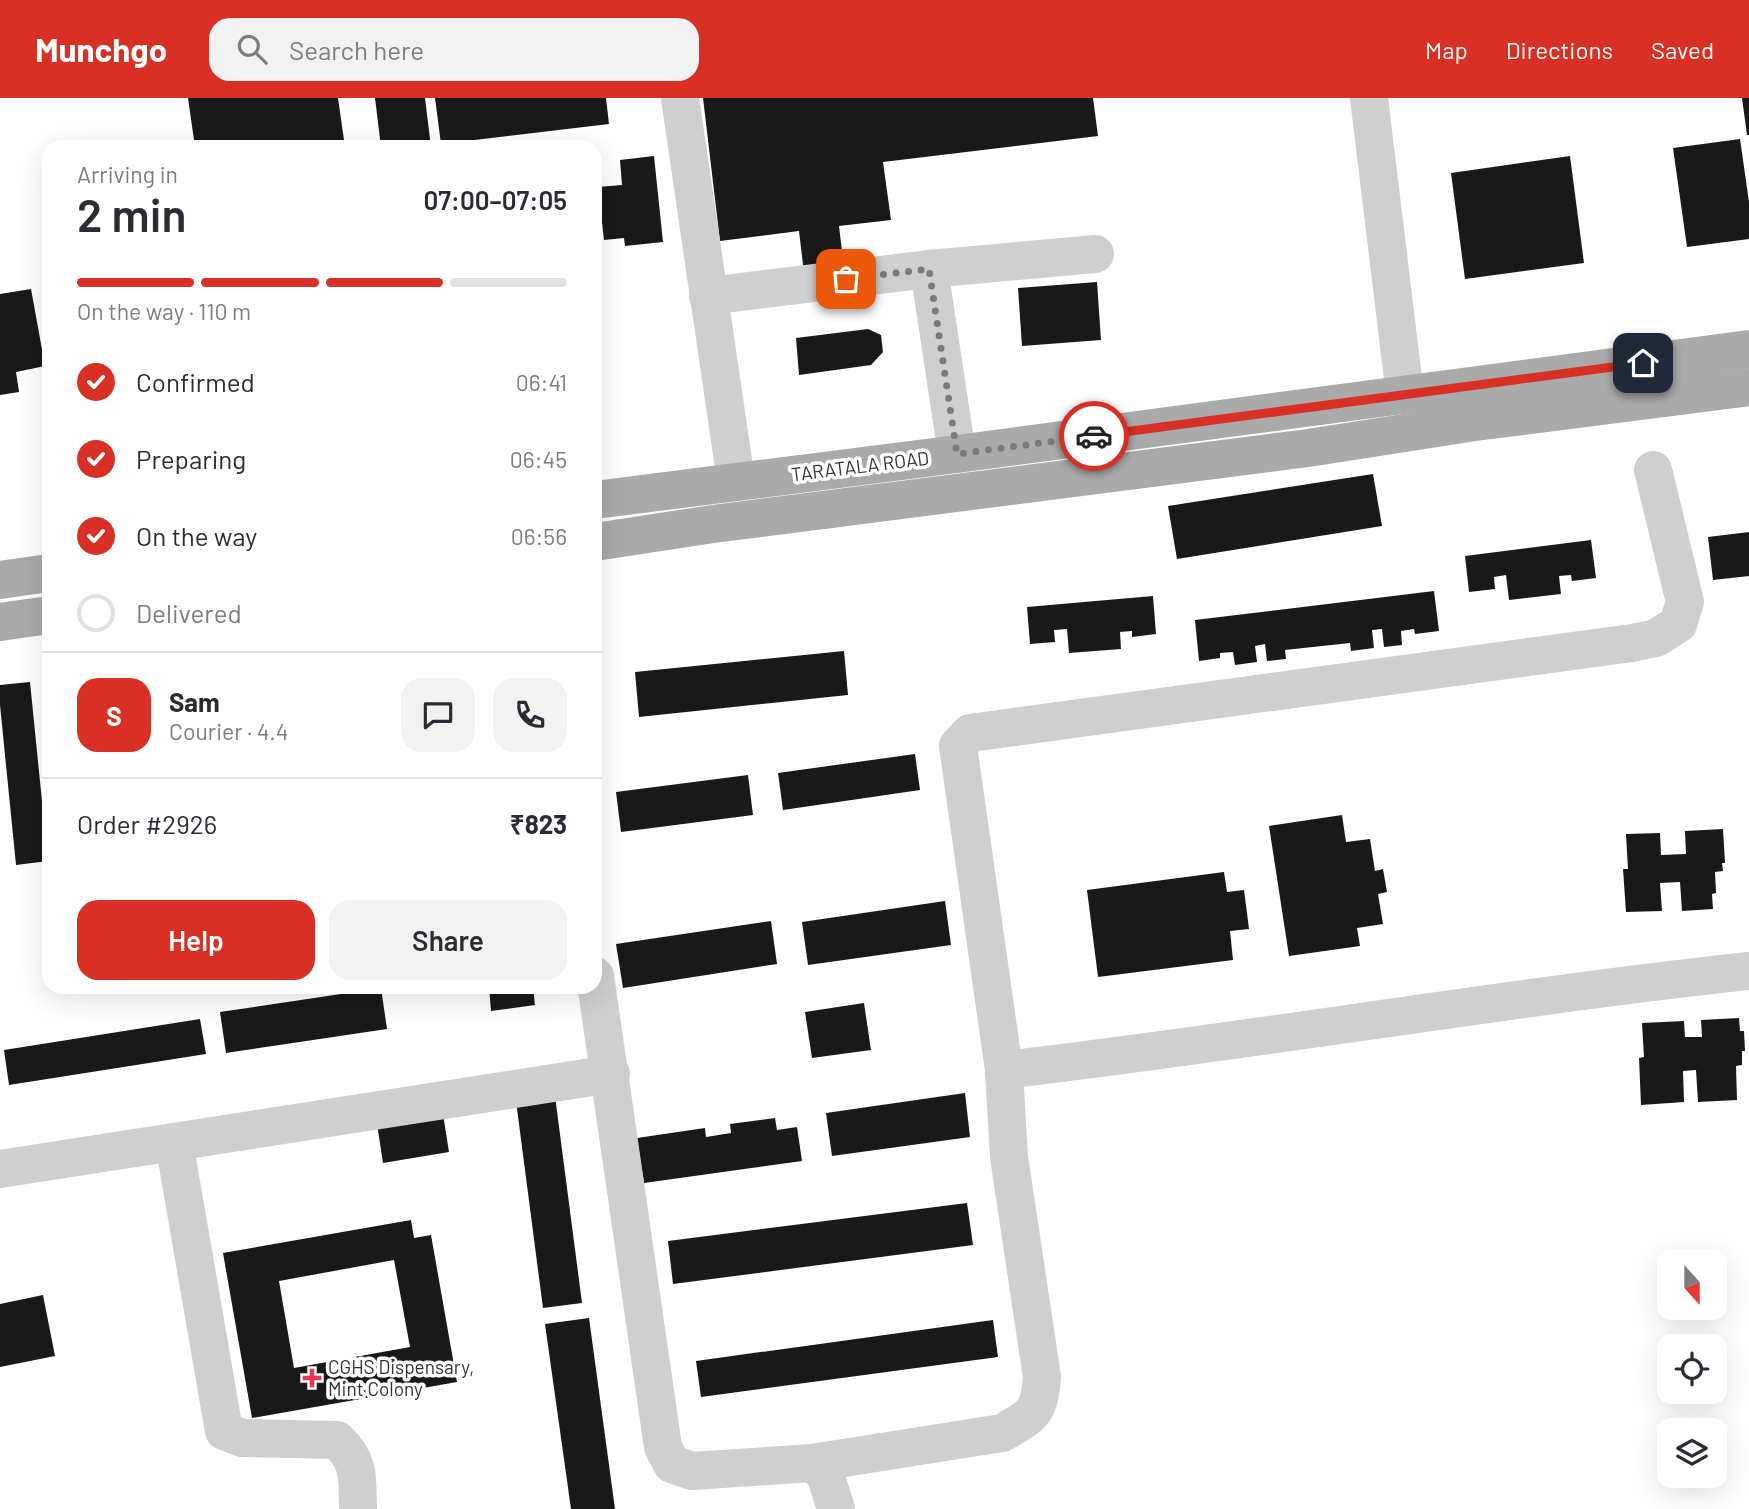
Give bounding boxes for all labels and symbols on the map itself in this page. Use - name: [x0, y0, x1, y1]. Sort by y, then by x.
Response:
- pin: [816, 249, 876, 309]
- pin: [1613, 333, 1673, 393]
- courier: [1059, 401, 1129, 471]
- street label: TARATALA ROAD: [790, 446, 930, 485]
- north arrow: [1657, 1250, 1727, 1320]
- place label: CGHS Dispensary, Mint Colony: [328, 1355, 474, 1400]
- marker: CGHS Dispensary, Mint Colony: [302, 1368, 322, 1388]

